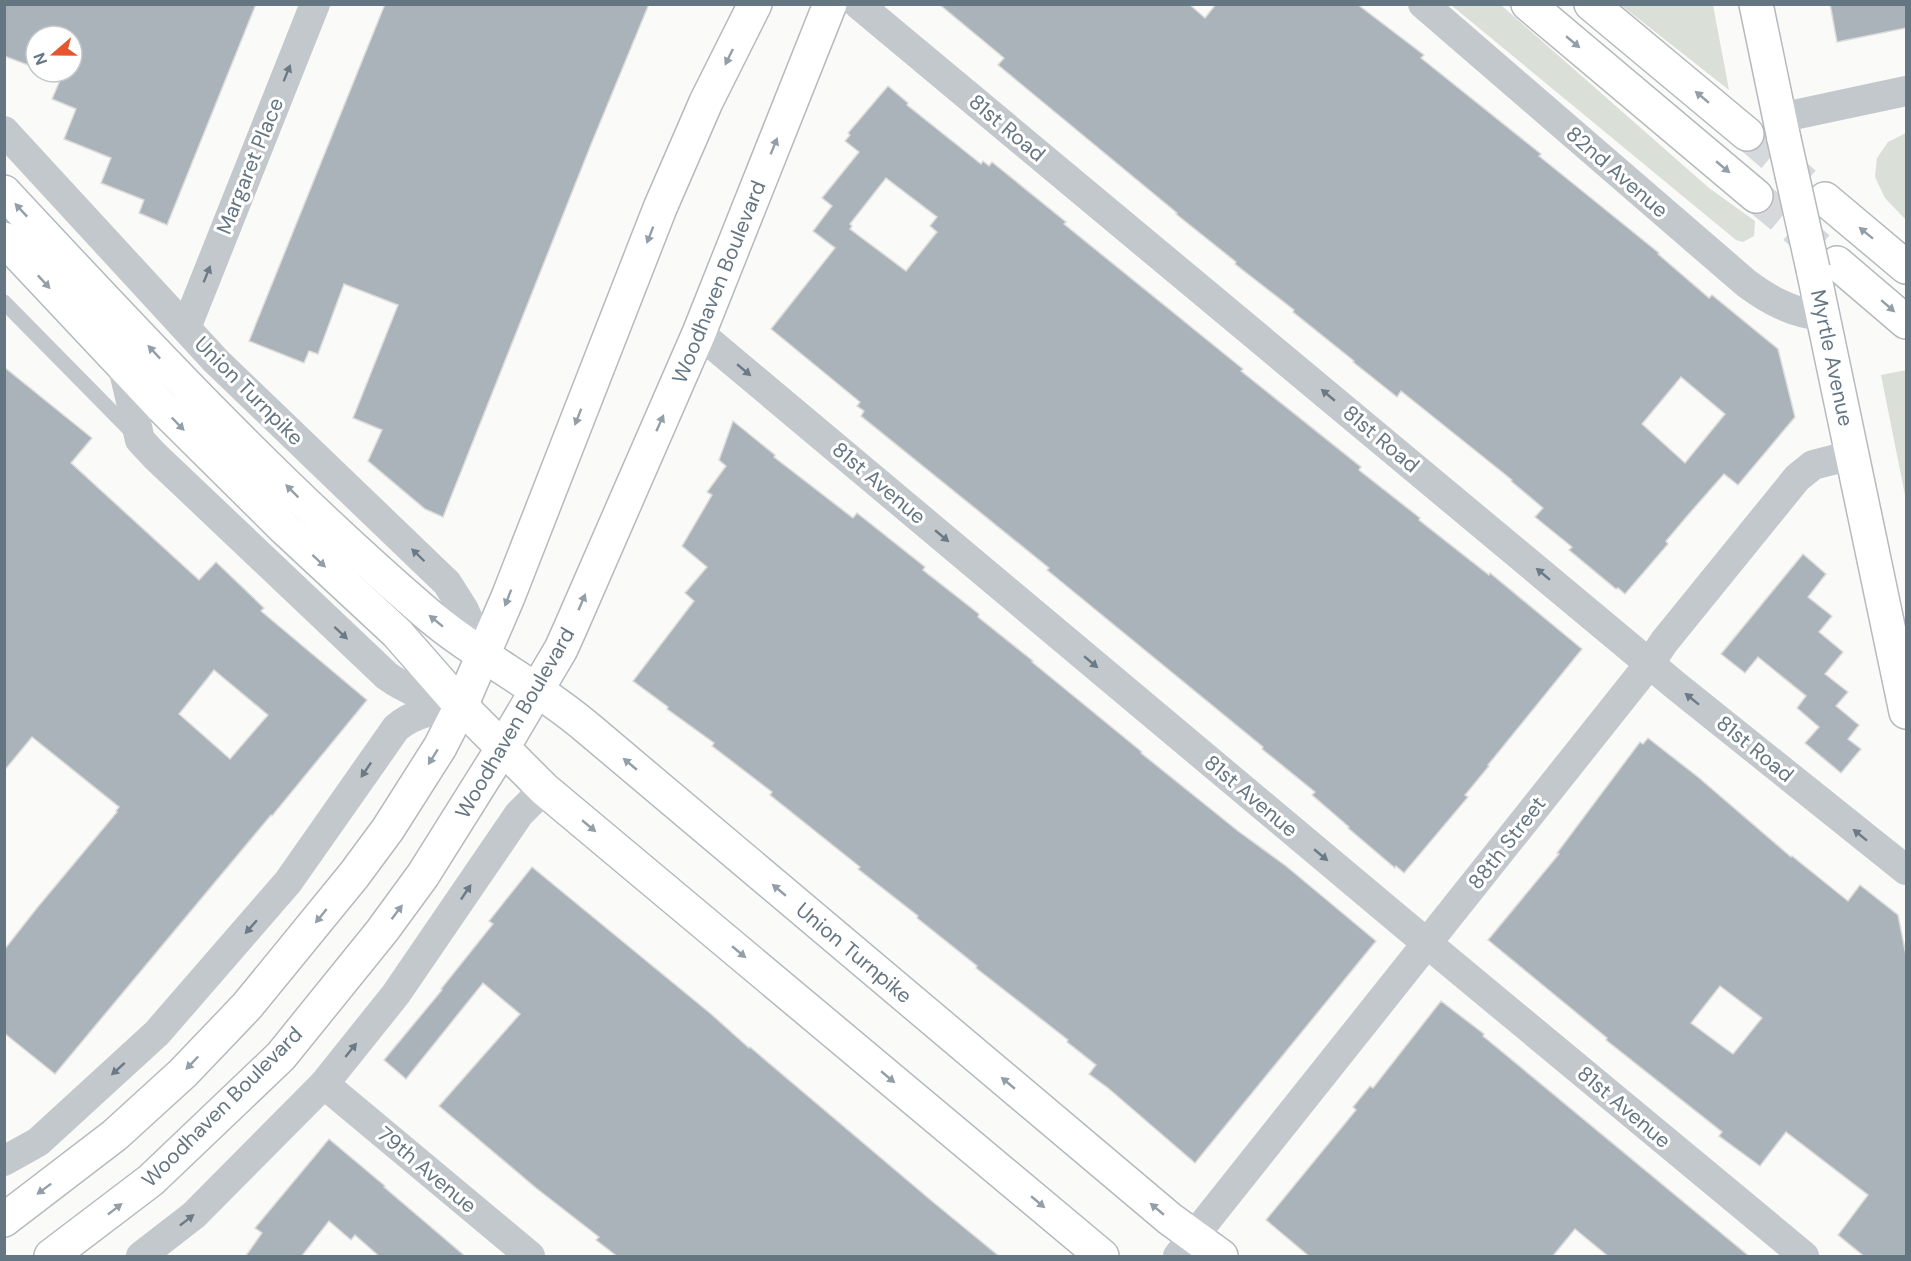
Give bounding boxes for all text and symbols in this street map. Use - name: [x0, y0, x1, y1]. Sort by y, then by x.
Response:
- north arrow: [24, 24, 84, 84]
- one-way arrow: [1565, 35, 1580, 48]
- one-way arrow: [724, 48, 734, 66]
- text: N: [29, 50, 52, 68]
- one-way arrow: [283, 64, 292, 82]
- street label: 81st Road: [963, 88, 1051, 168]
- one-way arrow: [1695, 91, 1710, 104]
- street label: Margaret Place: [210, 94, 290, 238]
- street label: 82nd Avenue: [1560, 120, 1674, 224]
- one-way arrow: [769, 137, 779, 155]
- one-way arrow: [1715, 161, 1730, 173]
- street label: Woodhaven Boulevard: [665, 176, 773, 388]
- one-way arrow: [15, 203, 28, 218]
- one-way arrow: [645, 226, 654, 244]
- one-way arrow: [1858, 226, 1874, 239]
- one-way arrow: [203, 265, 212, 283]
- one-way arrow: [37, 275, 51, 290]
- street label: Myrtle Avenue: [1804, 287, 1860, 429]
- one-way arrow: [1880, 299, 1896, 312]
- street label: Union Turnpike: [188, 330, 310, 452]
- one-way arrow: [147, 345, 161, 360]
- one-way arrow: [736, 363, 751, 376]
- one-way arrow: [1320, 389, 1336, 402]
- street label: 81st Road: [1337, 399, 1425, 479]
- one-way arrow: [573, 408, 583, 426]
- one-way arrow: [655, 415, 664, 432]
- one-way arrow: [171, 416, 185, 430]
- street label: 81st Avenue: [826, 436, 932, 530]
- one-way arrow: [285, 484, 299, 498]
- one-way arrow: [934, 530, 950, 543]
- one-way arrow: [412, 549, 426, 563]
- one-way arrow: [311, 554, 326, 567]
- one-way arrow: [1536, 568, 1551, 581]
- one-way arrow: [502, 589, 512, 607]
- one-way arrow: [577, 593, 587, 611]
- one-way arrow: [428, 615, 444, 628]
- street label: Woodhaven Boulevard: [449, 622, 581, 824]
- one-way arrow: [334, 626, 349, 640]
- one-way arrow: [1083, 655, 1099, 668]
- one-way arrow: [1685, 693, 1700, 706]
- street label: 81st Road: [1711, 709, 1799, 789]
- one-way arrow: [428, 749, 439, 765]
- street label: 81st Avenue: [1198, 749, 1304, 843]
- one-way arrow: [623, 758, 638, 771]
- one-way arrow: [360, 761, 372, 777]
- street label: 88th Street: [1462, 791, 1552, 895]
- one-way arrow: [581, 820, 597, 833]
- one-way arrow: [1852, 828, 1868, 841]
- one-way arrow: [1313, 848, 1328, 861]
- one-way arrow: [771, 883, 787, 896]
- one-way arrow: [460, 884, 471, 901]
- street label: Union Turnpike: [790, 896, 918, 1010]
- one-way arrow: [390, 904, 403, 920]
- one-way arrow: [315, 909, 328, 924]
- one-way arrow: [244, 919, 258, 934]
- one-way arrow: [731, 945, 747, 958]
- street label: Woodhaven Boulevard: [136, 1021, 308, 1193]
- one-way arrow: [344, 1042, 357, 1058]
- one-way arrow: [186, 1055, 200, 1069]
- street label: 81st Avenue: [1571, 1060, 1677, 1154]
- one-way arrow: [111, 1062, 126, 1075]
- one-way arrow: [880, 1070, 895, 1083]
- one-way arrow: [1001, 1077, 1016, 1090]
- street label: 79th Avenue: [372, 1120, 482, 1220]
- one-way arrow: [37, 1183, 52, 1195]
- one-way arrow: [1030, 1195, 1045, 1208]
- one-way arrow: [1149, 1202, 1165, 1215]
- one-way arrow: [107, 1203, 122, 1215]
- one-way arrow: [179, 1215, 194, 1227]

